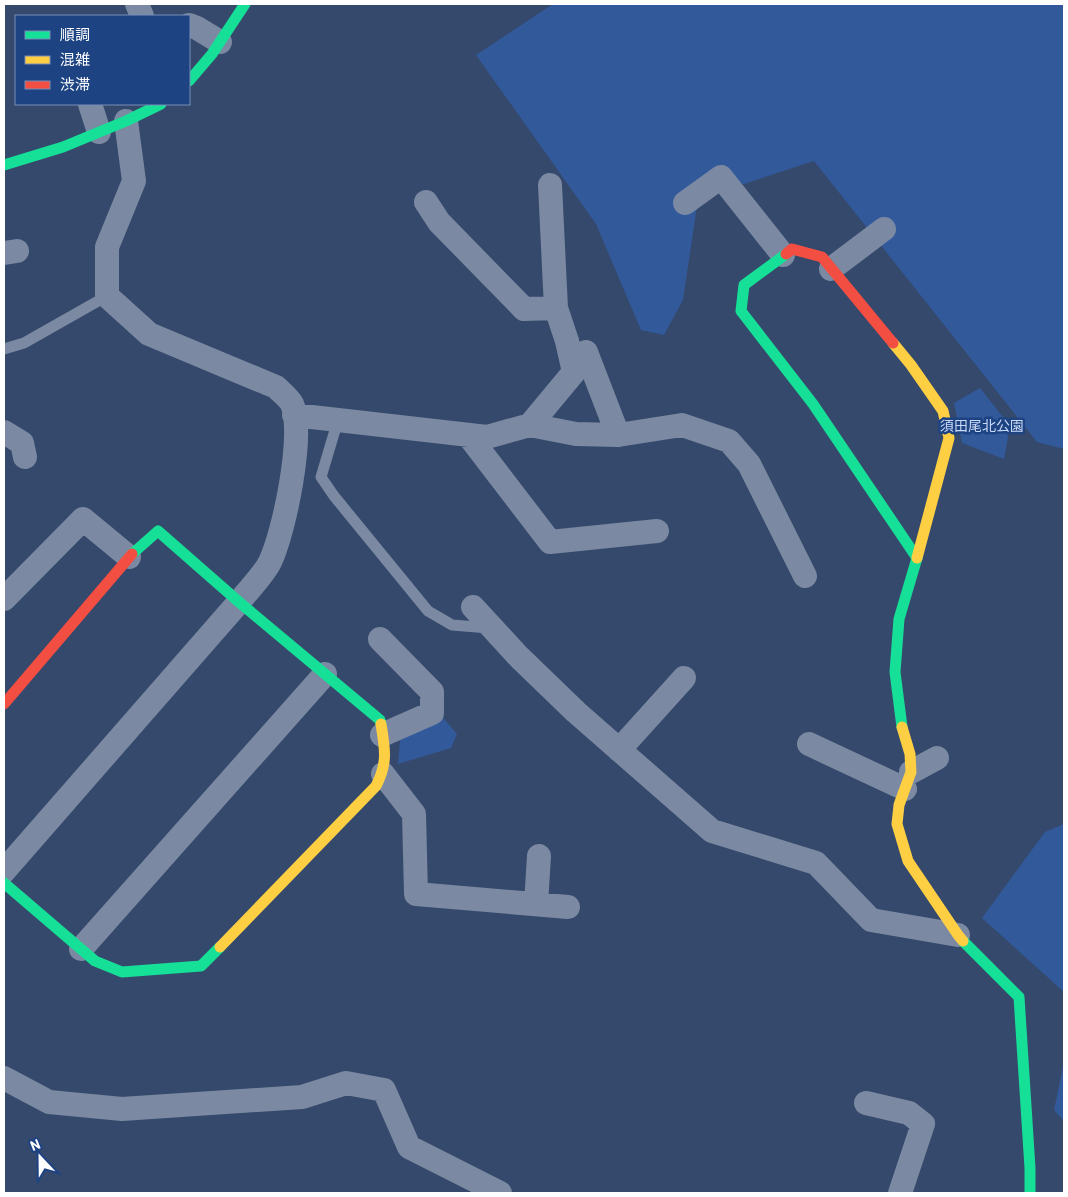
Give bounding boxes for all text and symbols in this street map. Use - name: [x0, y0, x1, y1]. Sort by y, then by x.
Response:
- legend: [15, 15, 190, 105]
- text: 順調: [60, 25, 90, 43]
- text: 混雑: [60, 50, 90, 68]
- text: 渋滞: [60, 75, 90, 93]
- park label: 須田尾北公園: [940, 417, 1024, 434]
- north arrow: [15, 1132, 65, 1182]
- text: N: [27, 1135, 42, 1154]

